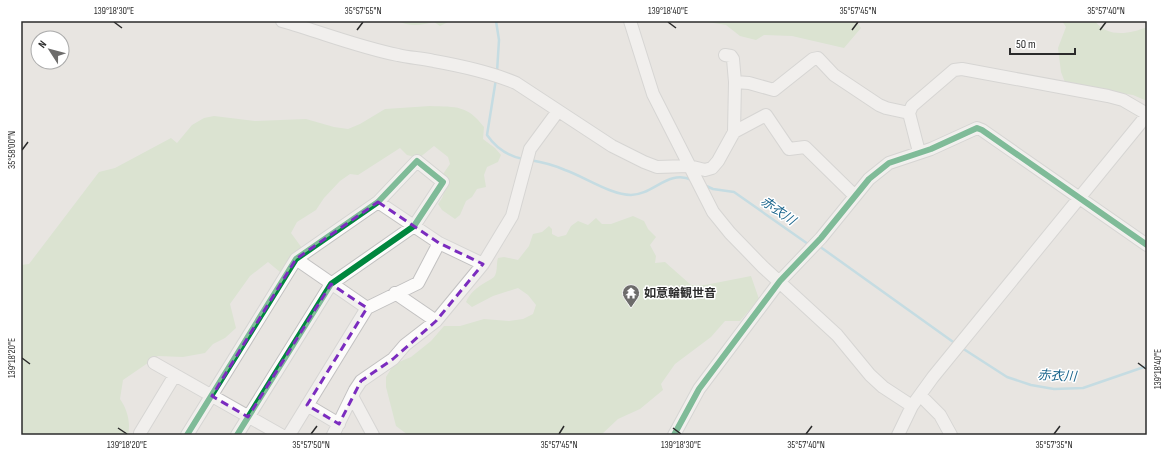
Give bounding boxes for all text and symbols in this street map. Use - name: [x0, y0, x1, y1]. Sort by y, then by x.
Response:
- text: 139°18'30"E: [94, 5, 134, 17]
- text: 35°57'55"N: [344, 5, 382, 17]
- text: 139°18'40"E: [648, 5, 688, 17]
- text: 35°57'45"N: [839, 5, 877, 17]
- text: 35°57'40"N: [1087, 5, 1125, 17]
- north arrow: [30, 30, 70, 70]
- scale bar: [1010, 30, 1075, 56]
- text: 50 m: [1016, 37, 1036, 52]
- text: N: [35, 38, 49, 51]
- text: 35°58'00"N: [6, 131, 18, 169]
- water label: 赤衣川: [757, 193, 800, 230]
- temple icon: 如意輪観世音: [621, 283, 641, 308]
- place label: 如意輪観世音: [644, 286, 716, 301]
- text: 139°18'20"E: [6, 338, 18, 378]
- text: 139°18'40"E: [1152, 349, 1164, 389]
- water label: 赤衣川: [1037, 367, 1079, 385]
- text: 139°18'20"E: [107, 439, 147, 451]
- text: 35°57'50"N: [292, 439, 330, 451]
- text: 35°57'45"N: [540, 439, 578, 451]
- text: 139°18'30"E: [661, 439, 701, 451]
- text: 35°57'40"N: [787, 439, 825, 451]
- text: 35°57'35"N: [1035, 439, 1073, 451]

